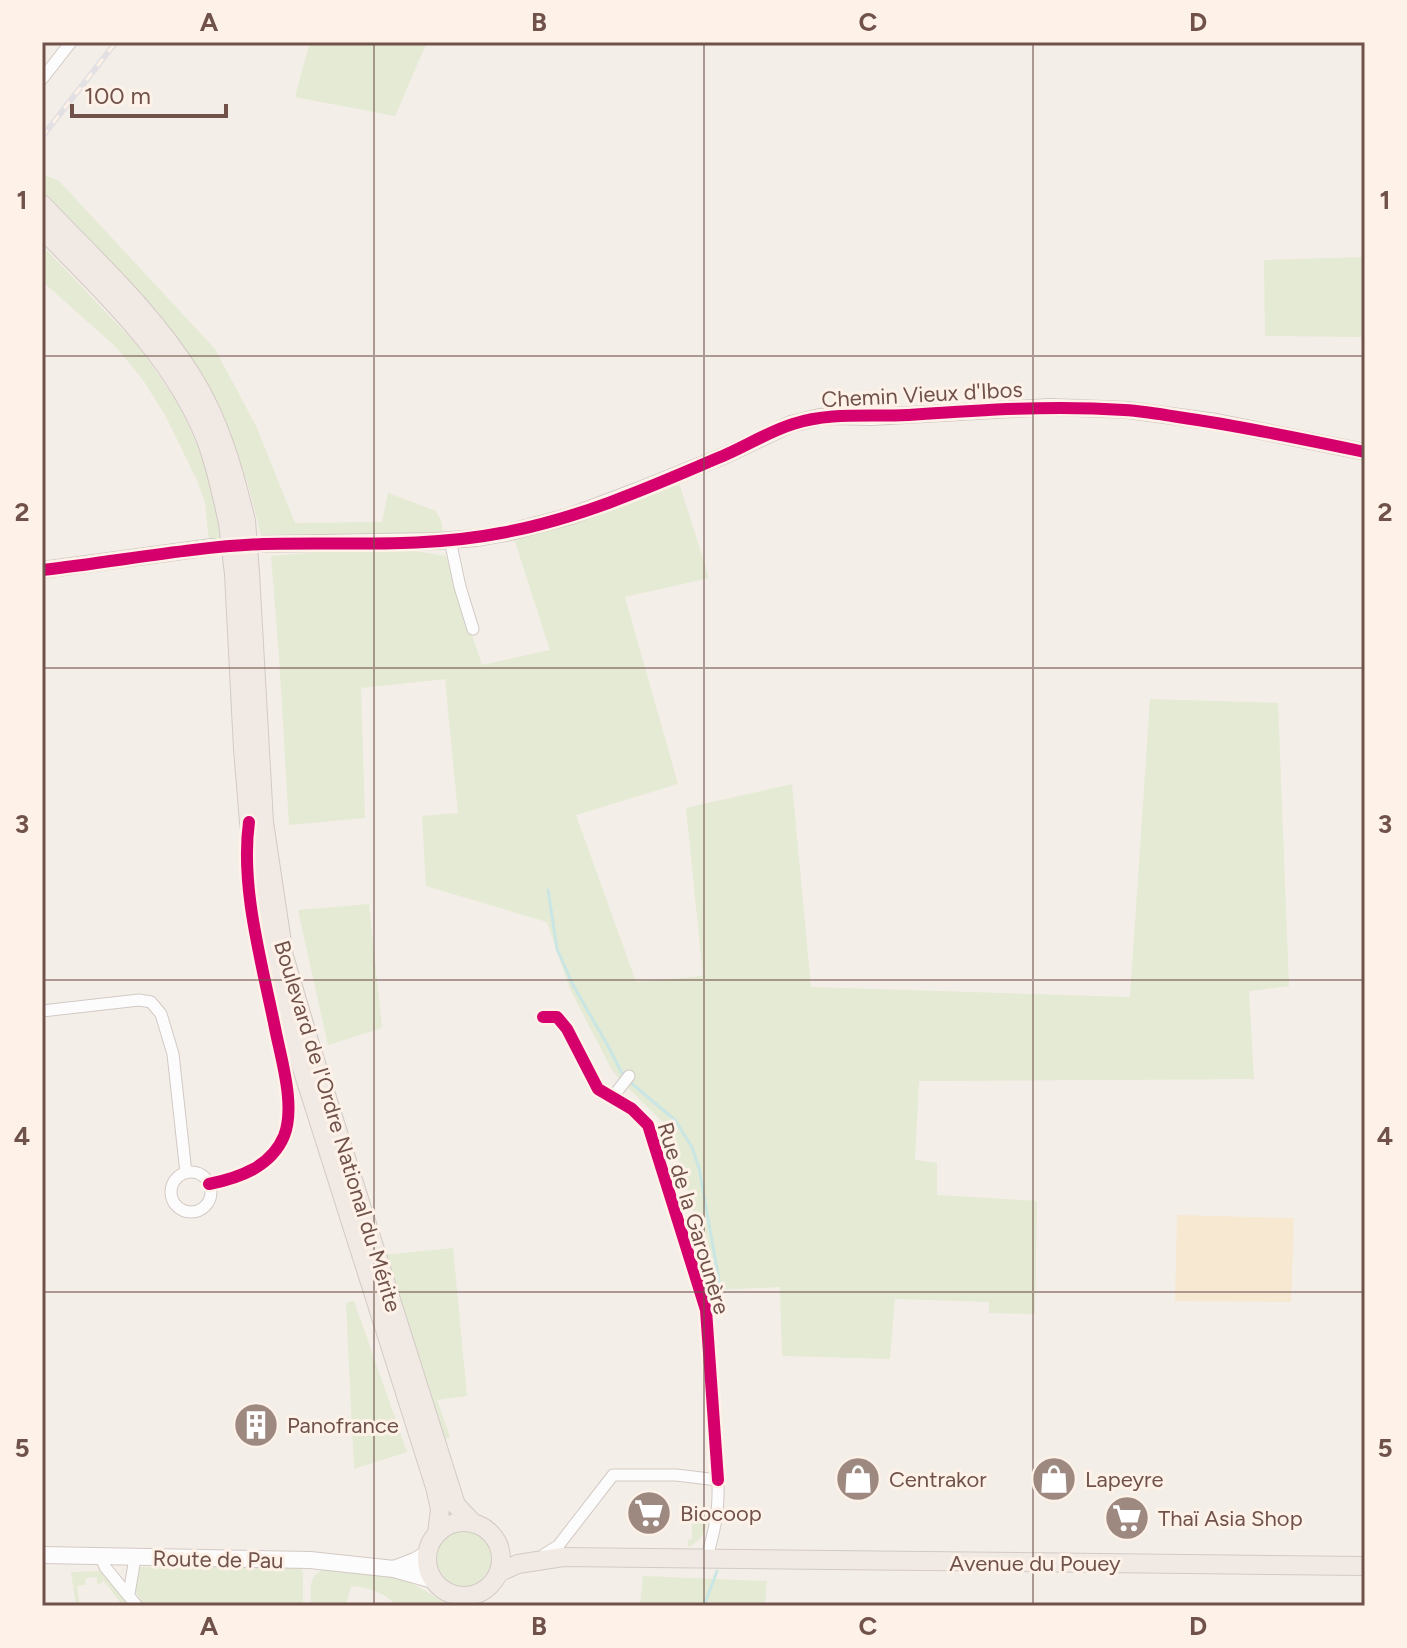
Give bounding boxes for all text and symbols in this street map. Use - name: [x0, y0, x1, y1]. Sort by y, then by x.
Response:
- text: A: [200, 6, 219, 38]
- text: B: [531, 6, 547, 38]
- text: C: [859, 6, 878, 38]
- text: D: [1189, 6, 1207, 38]
- scale bar: [72, 68, 226, 118]
- text: 100 m: [84, 81, 151, 110]
- text: 1: [17, 184, 27, 216]
- text: 1: [1380, 184, 1390, 216]
- street label: Chemin Vieux d'Ibos: [821, 376, 1023, 413]
- text: 2: [14, 496, 30, 528]
- text: 2: [1377, 496, 1393, 528]
- text: 3: [15, 808, 29, 840]
- text: 3: [1378, 808, 1392, 840]
- street label: Boulevard de l'Ordre National du Mérite: [268, 937, 407, 1315]
- street label: Rue de la Garounère: [651, 1119, 736, 1317]
- text: 4: [14, 1120, 30, 1152]
- text: 4: [1377, 1120, 1393, 1152]
- building icon: Panofrance: [232, 1401, 280, 1449]
- place label: Panofrance: [287, 1412, 399, 1439]
- text: 5: [14, 1432, 30, 1464]
- text: 5: [1377, 1432, 1393, 1464]
- shop icon: Centrakor: [834, 1455, 882, 1503]
- shop icon: Lapeyre: [1030, 1455, 1078, 1503]
- place label: Centrakor: [889, 1466, 987, 1493]
- place label: Lapeyre: [1085, 1466, 1163, 1493]
- supermarket icon: Biocoop: [625, 1489, 673, 1537]
- supermarket icon: Thaï Asia Shop: [1103, 1494, 1151, 1542]
- place label: Biocoop: [680, 1500, 762, 1527]
- place label: Thaï Asia Shop: [1158, 1505, 1303, 1532]
- street label: Route de Pau: [152, 1545, 284, 1574]
- street label: Avenue du Pouey: [949, 1550, 1121, 1577]
- text: A: [200, 1610, 219, 1642]
- text: B: [531, 1610, 547, 1642]
- text: C: [859, 1610, 878, 1642]
- text: D: [1189, 1610, 1207, 1642]

